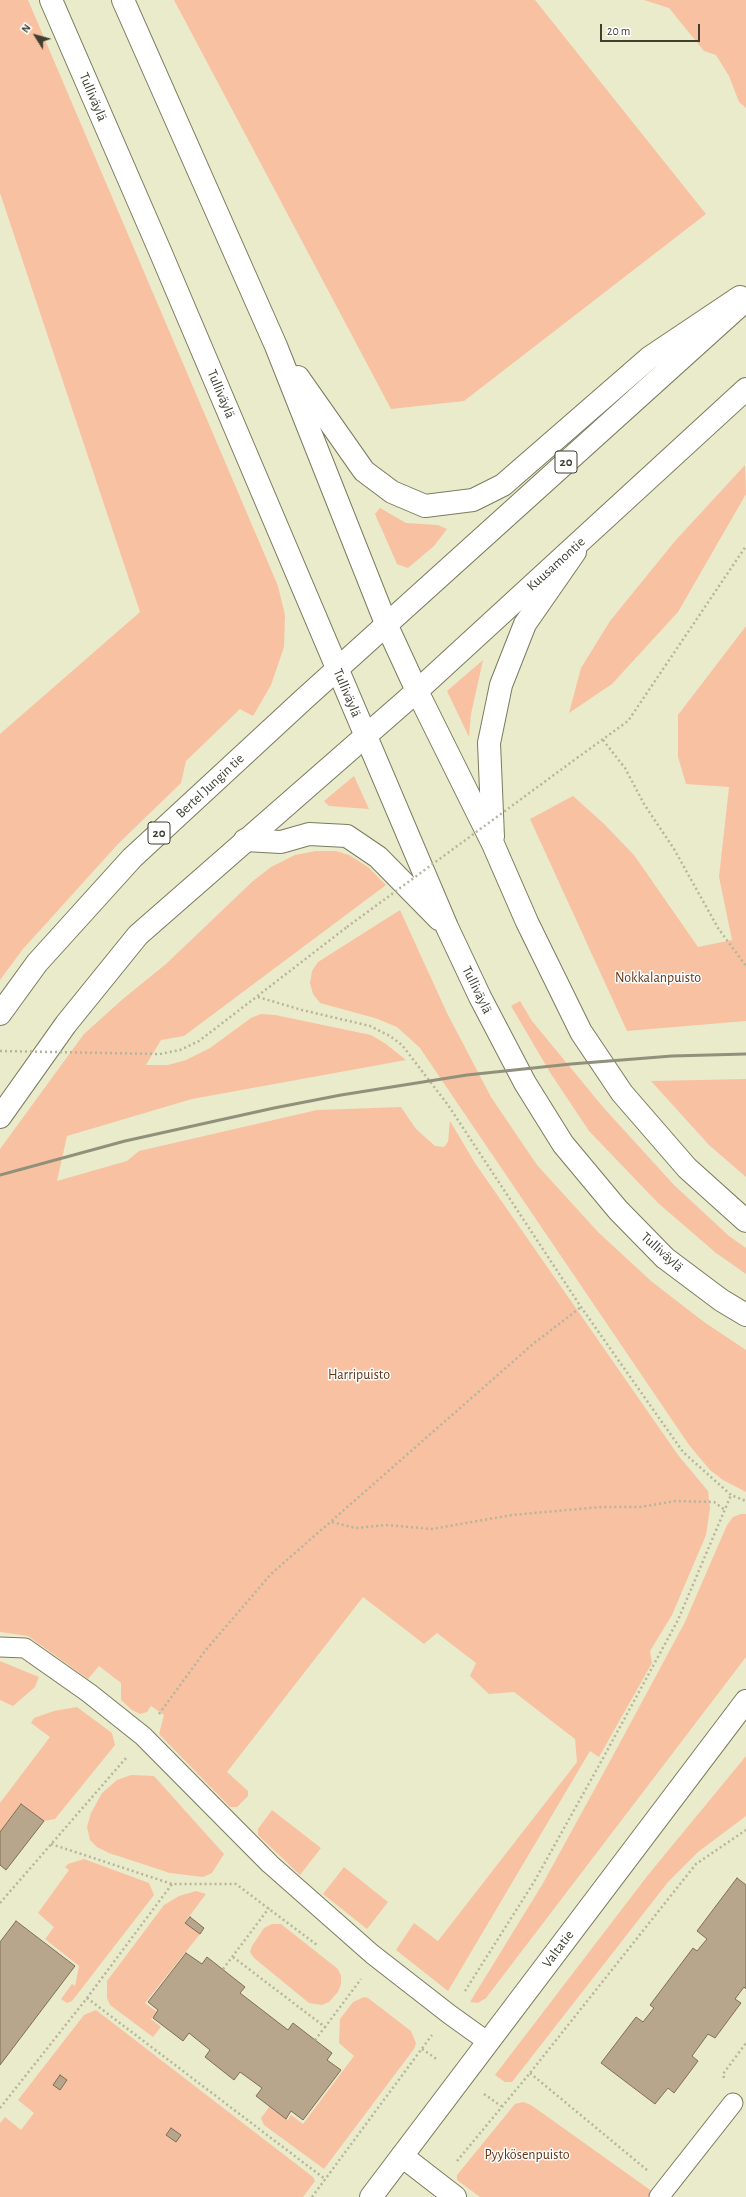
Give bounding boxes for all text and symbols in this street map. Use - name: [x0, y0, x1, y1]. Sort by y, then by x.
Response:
- north arrow: [16, 16, 56, 56]
- scale bar: [602, 16, 702, 42]
- text: N: [19, 22, 33, 35]
- text: 20 m: [607, 25, 630, 37]
- street label: Tulliväylä: [75, 70, 111, 124]
- street label: Tulliväylä: [203, 367, 239, 421]
- road number: 20: [555, 451, 577, 473]
- street label: Kuusamontie: [523, 533, 589, 595]
- street label: Tulliväylä: [329, 666, 365, 720]
- street label: Bertel Jungin tie: [172, 750, 248, 822]
- road number: 20: [148, 822, 170, 844]
- street label: Tulliväylä: [458, 963, 496, 1017]
- park label: Nokkalanpuisto: [615, 970, 701, 986]
- street label: Tulliväylä: [637, 1229, 687, 1275]
- park label: Harripuisto: [328, 1367, 390, 1383]
- street label: Valtatie: [539, 1927, 577, 1971]
- park label: Pyykösenpuisto: [484, 2147, 570, 2163]

